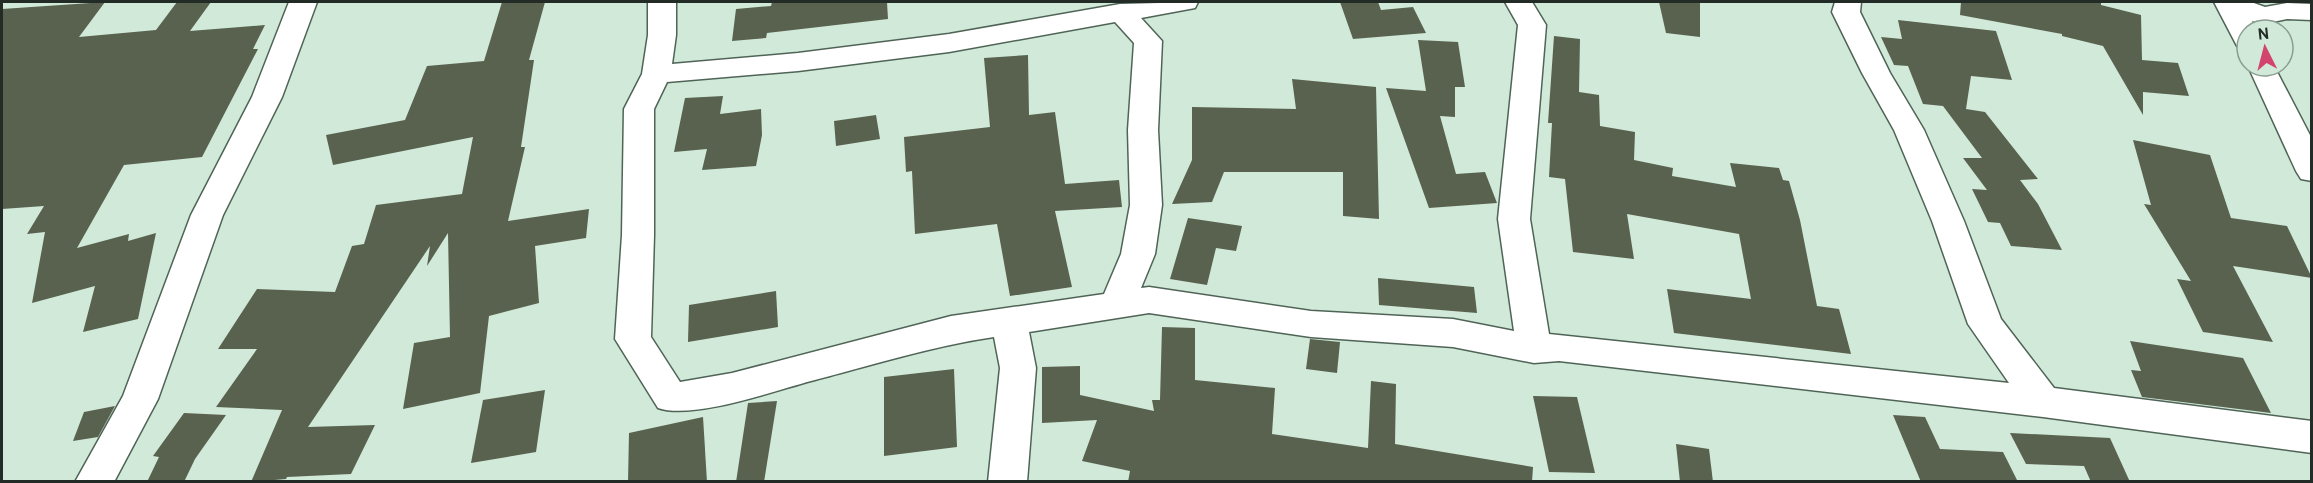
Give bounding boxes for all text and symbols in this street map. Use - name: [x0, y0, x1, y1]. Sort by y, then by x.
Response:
- north arrow: [2235, 18, 2295, 78]
- text: N: [2257, 25, 2270, 46]

